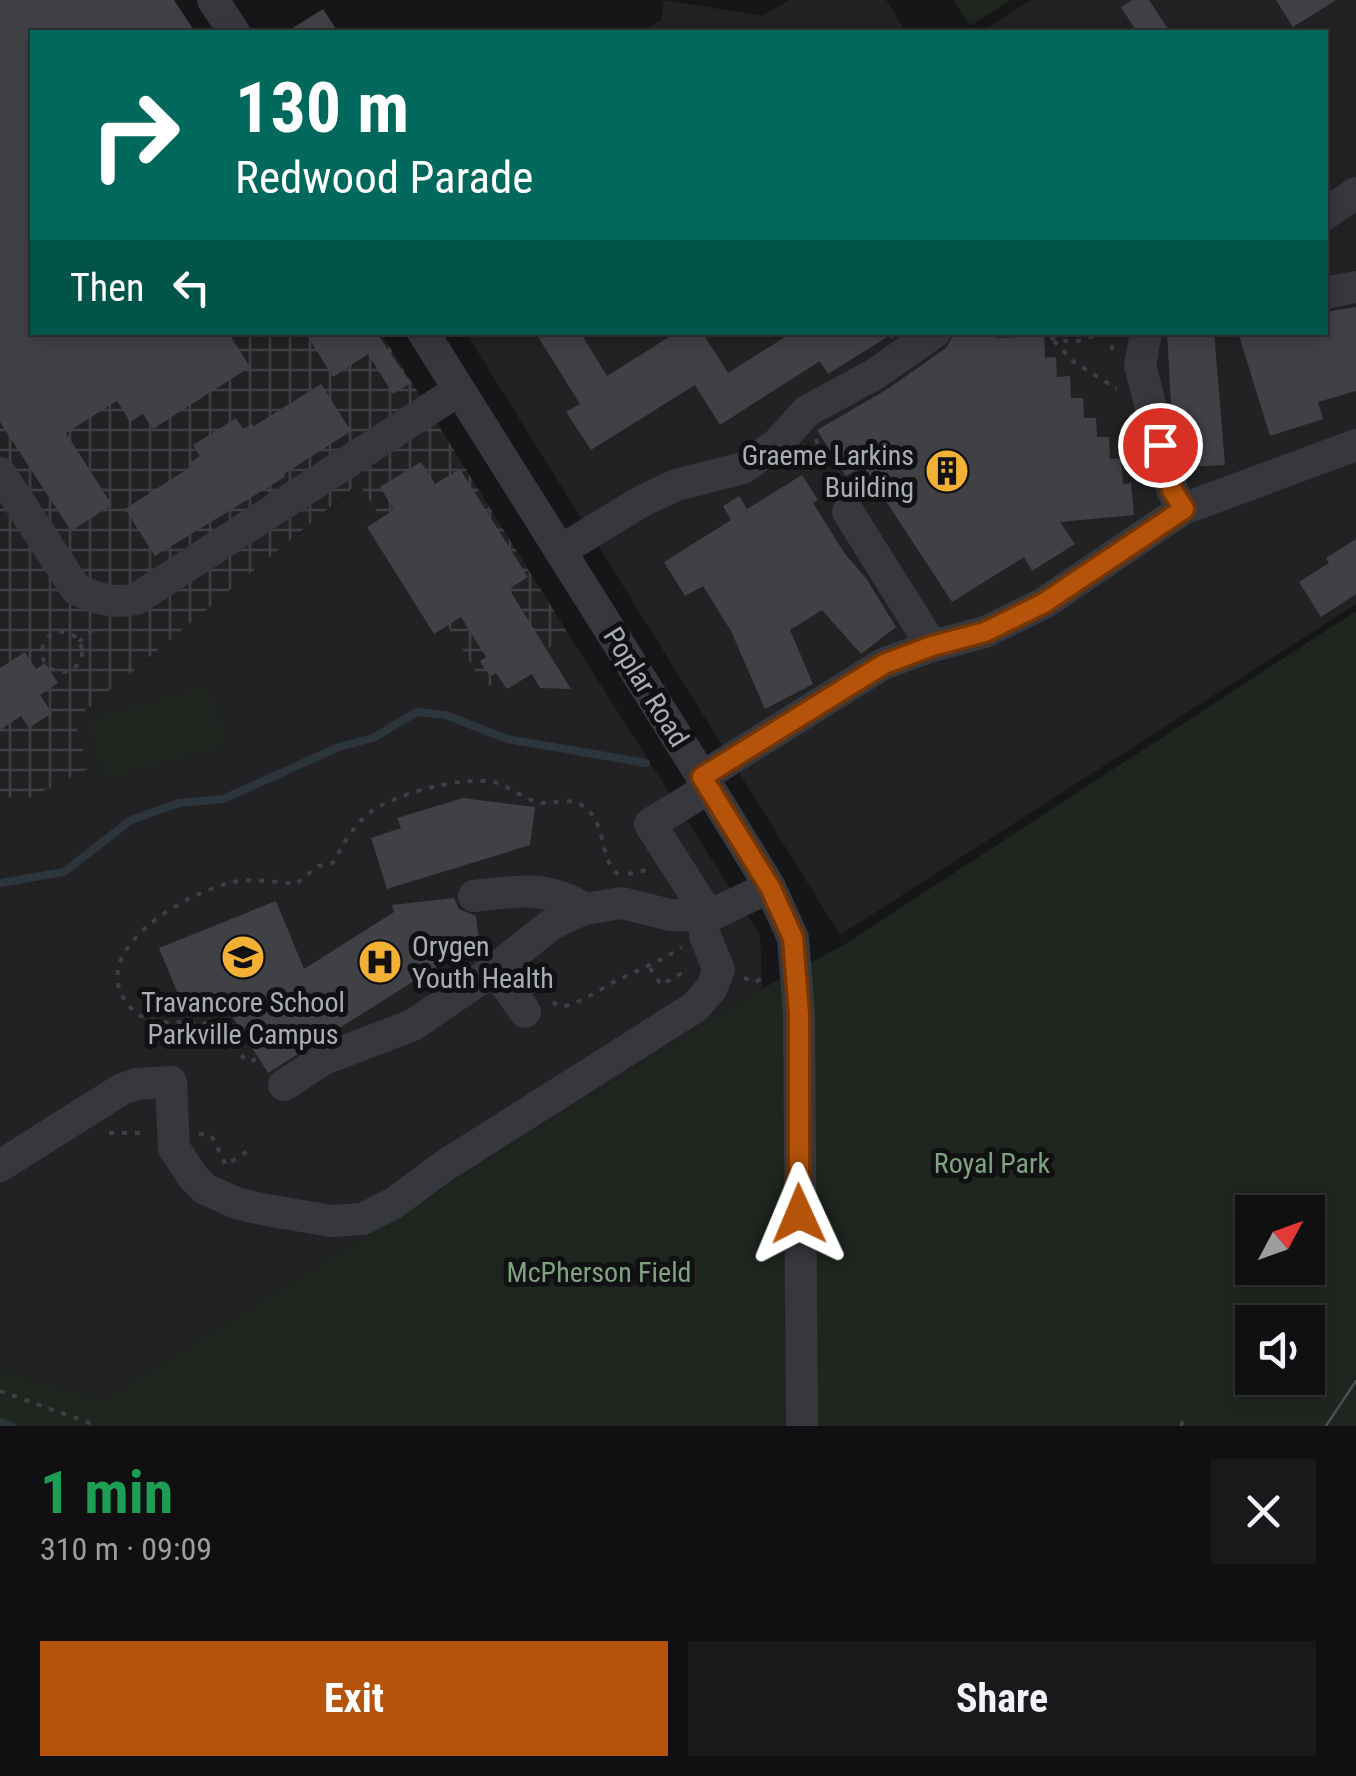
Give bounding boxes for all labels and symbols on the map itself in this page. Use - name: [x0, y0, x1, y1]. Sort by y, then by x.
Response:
- pin: [1118, 403, 1203, 488]
- place label: Graeme Larkins Building: [742, 439, 914, 504]
- building icon: Graeme Larkins Building: [924, 448, 970, 494]
- street label: Poplar Road: [596, 621, 696, 753]
- place label: Orygen Youth Health: [412, 930, 554, 995]
- school or university icon: Travancore School Parkville Campus: [220, 934, 266, 980]
- hospital icon: Orygen Youth Health: [357, 939, 403, 985]
- place label: Travancore School Parkville Campus: [141, 986, 345, 1051]
- park label: Royal Park: [934, 1147, 1051, 1180]
- position arrow: [747, 1162, 851, 1266]
- north arrow: [1235, 1195, 1325, 1285]
- park label: McPherson Field: [507, 1256, 691, 1289]

